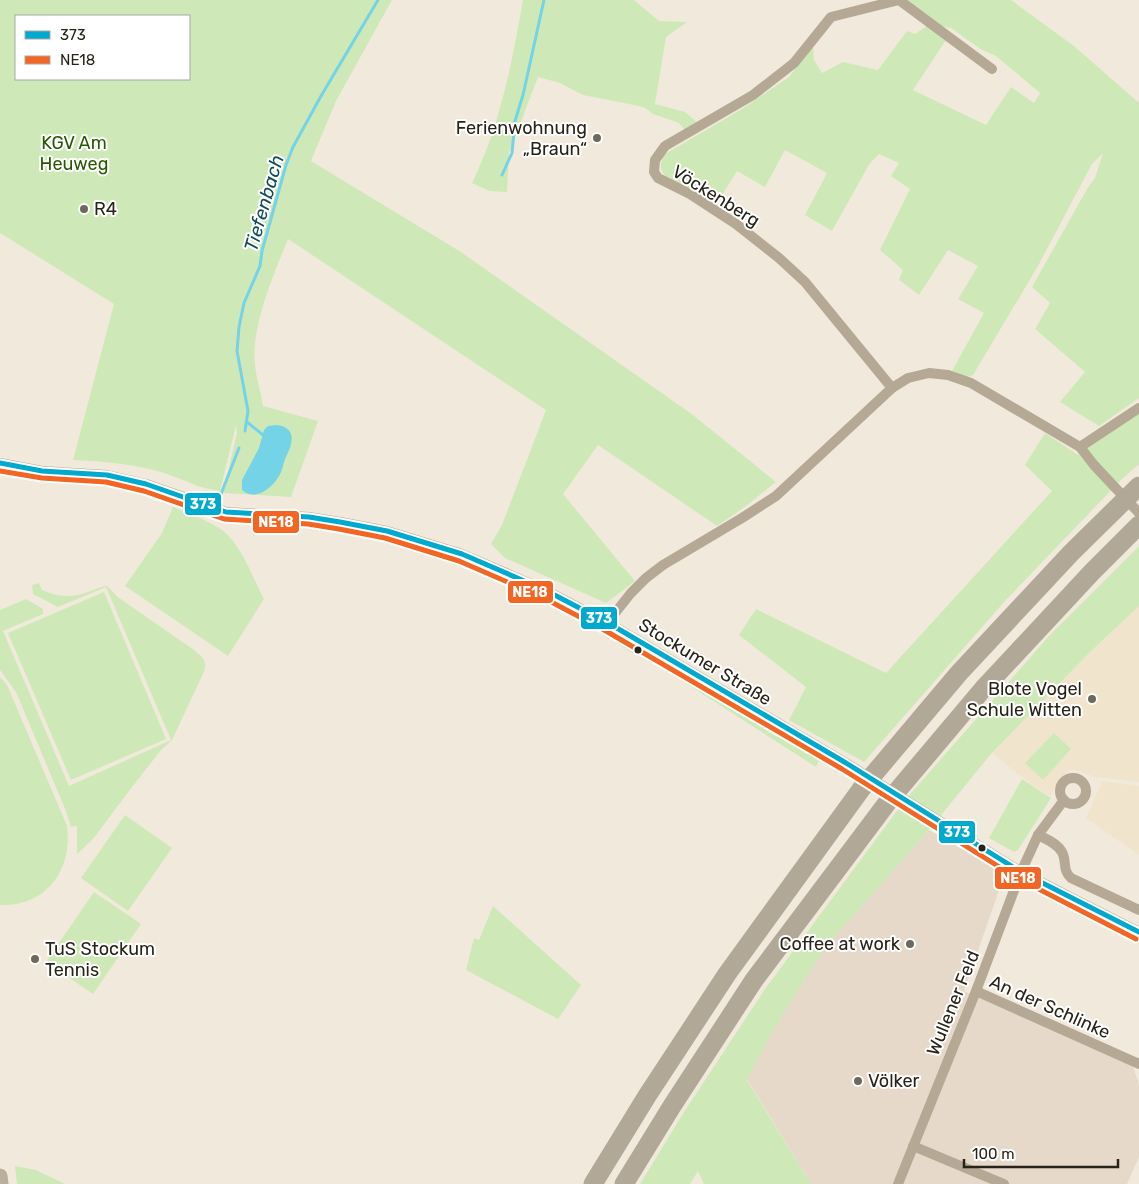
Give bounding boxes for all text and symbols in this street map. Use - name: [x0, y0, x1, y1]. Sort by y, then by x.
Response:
- legend: [15, 15, 190, 80]
- text: 373: [60, 26, 86, 44]
- text: NE18: [60, 51, 95, 69]
- place label: Ferienwohnung „Braun“: [456, 117, 587, 160]
- park label: KGV Am Heuweg: [40, 132, 108, 175]
- marker: Ferienwohnung „Braun“: [591, 132, 603, 144]
- water label: Tiefenbach: [239, 152, 289, 254]
- street label: Vöckenberg: [668, 160, 764, 232]
- place label: R4: [94, 198, 117, 220]
- marker: R4: [78, 203, 90, 215]
- line badge: 373: [184, 492, 222, 516]
- text: 373: [190, 496, 216, 513]
- line badge: NE18: [252, 510, 300, 534]
- text: NE18: [258, 514, 294, 531]
- line badge: NE18: [507, 580, 554, 604]
- text: NE18: [512, 584, 548, 601]
- line badge: 373: [580, 606, 618, 630]
- text: 373: [586, 610, 612, 627]
- street label: Stockumer Straße: [635, 614, 775, 710]
- unlabelled marker: [633, 645, 643, 655]
- place label: Blote Vogel Schule Witten: [967, 678, 1082, 721]
- marker: Blote Vogel Schule Witten: [1086, 693, 1098, 705]
- line badge: 373: [938, 820, 976, 844]
- text: 373: [944, 824, 970, 841]
- unlabelled marker: [977, 843, 987, 853]
- line badge: NE18: [994, 866, 1042, 890]
- text: NE18: [1000, 870, 1036, 887]
- place label: Coffee at work: [779, 933, 901, 955]
- place label: TuS Stockum Tennis: [45, 938, 155, 981]
- marker: Coffee at work: [904, 938, 916, 950]
- street label: Wullener Feld: [922, 947, 984, 1059]
- marker: TuS Stockum Tennis: [29, 953, 41, 965]
- street label: An der Schlinke: [986, 971, 1114, 1043]
- place label: Völker: [868, 1070, 919, 1092]
- marker: Völker: [852, 1075, 864, 1087]
- scale bar: [964, 1136, 1118, 1168]
- text: 100 m: [972, 1145, 1014, 1163]

